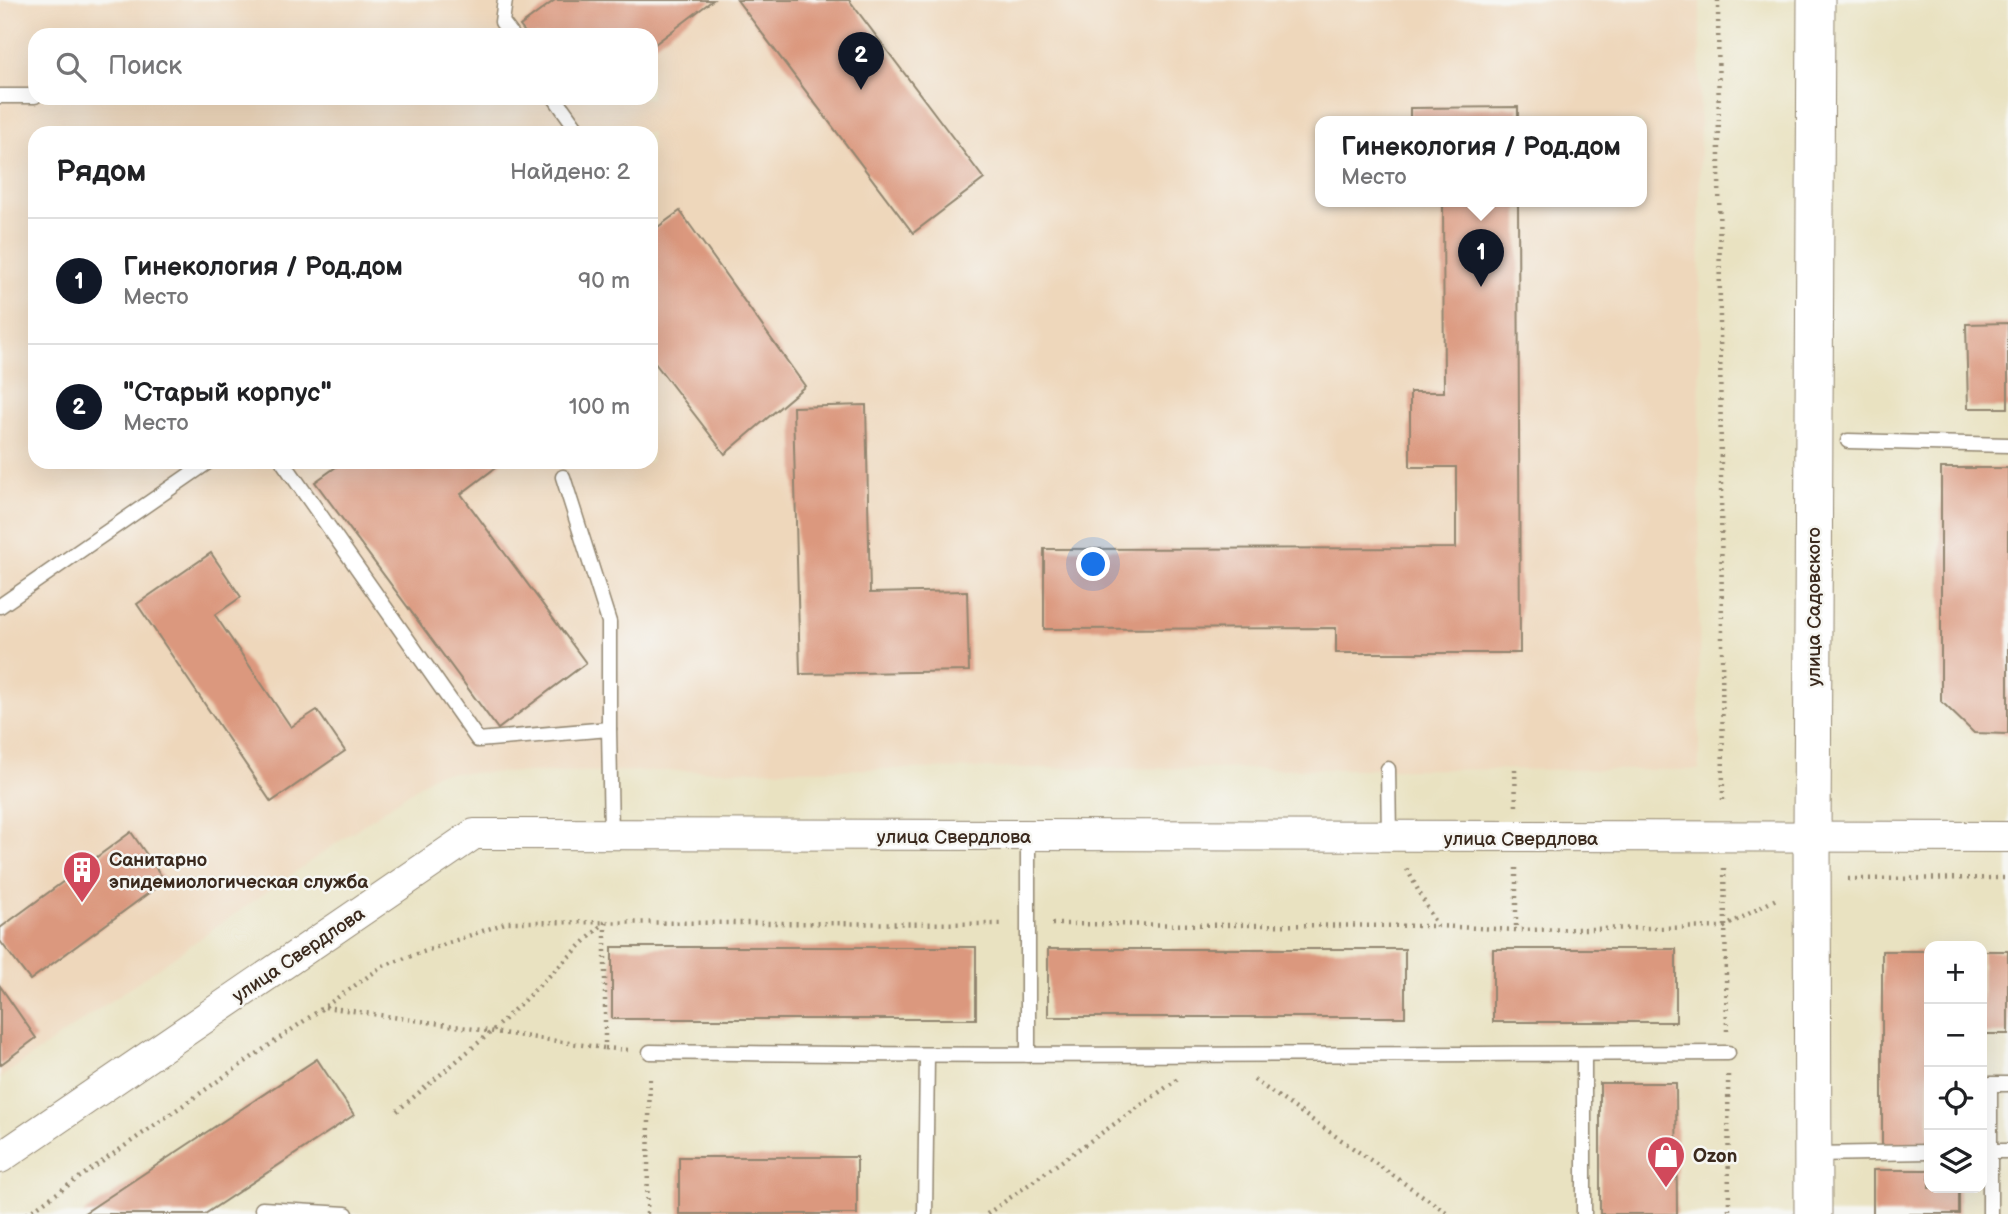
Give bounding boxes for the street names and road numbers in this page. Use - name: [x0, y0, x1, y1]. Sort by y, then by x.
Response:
- street label: улица Садовского: [1803, 527, 1826, 687]
- street label: улица Свердлова: [877, 826, 1031, 849]
- street label: улица Свердлова: [1444, 828, 1598, 851]
- street label: улица Свердлова: [228, 902, 369, 1008]

